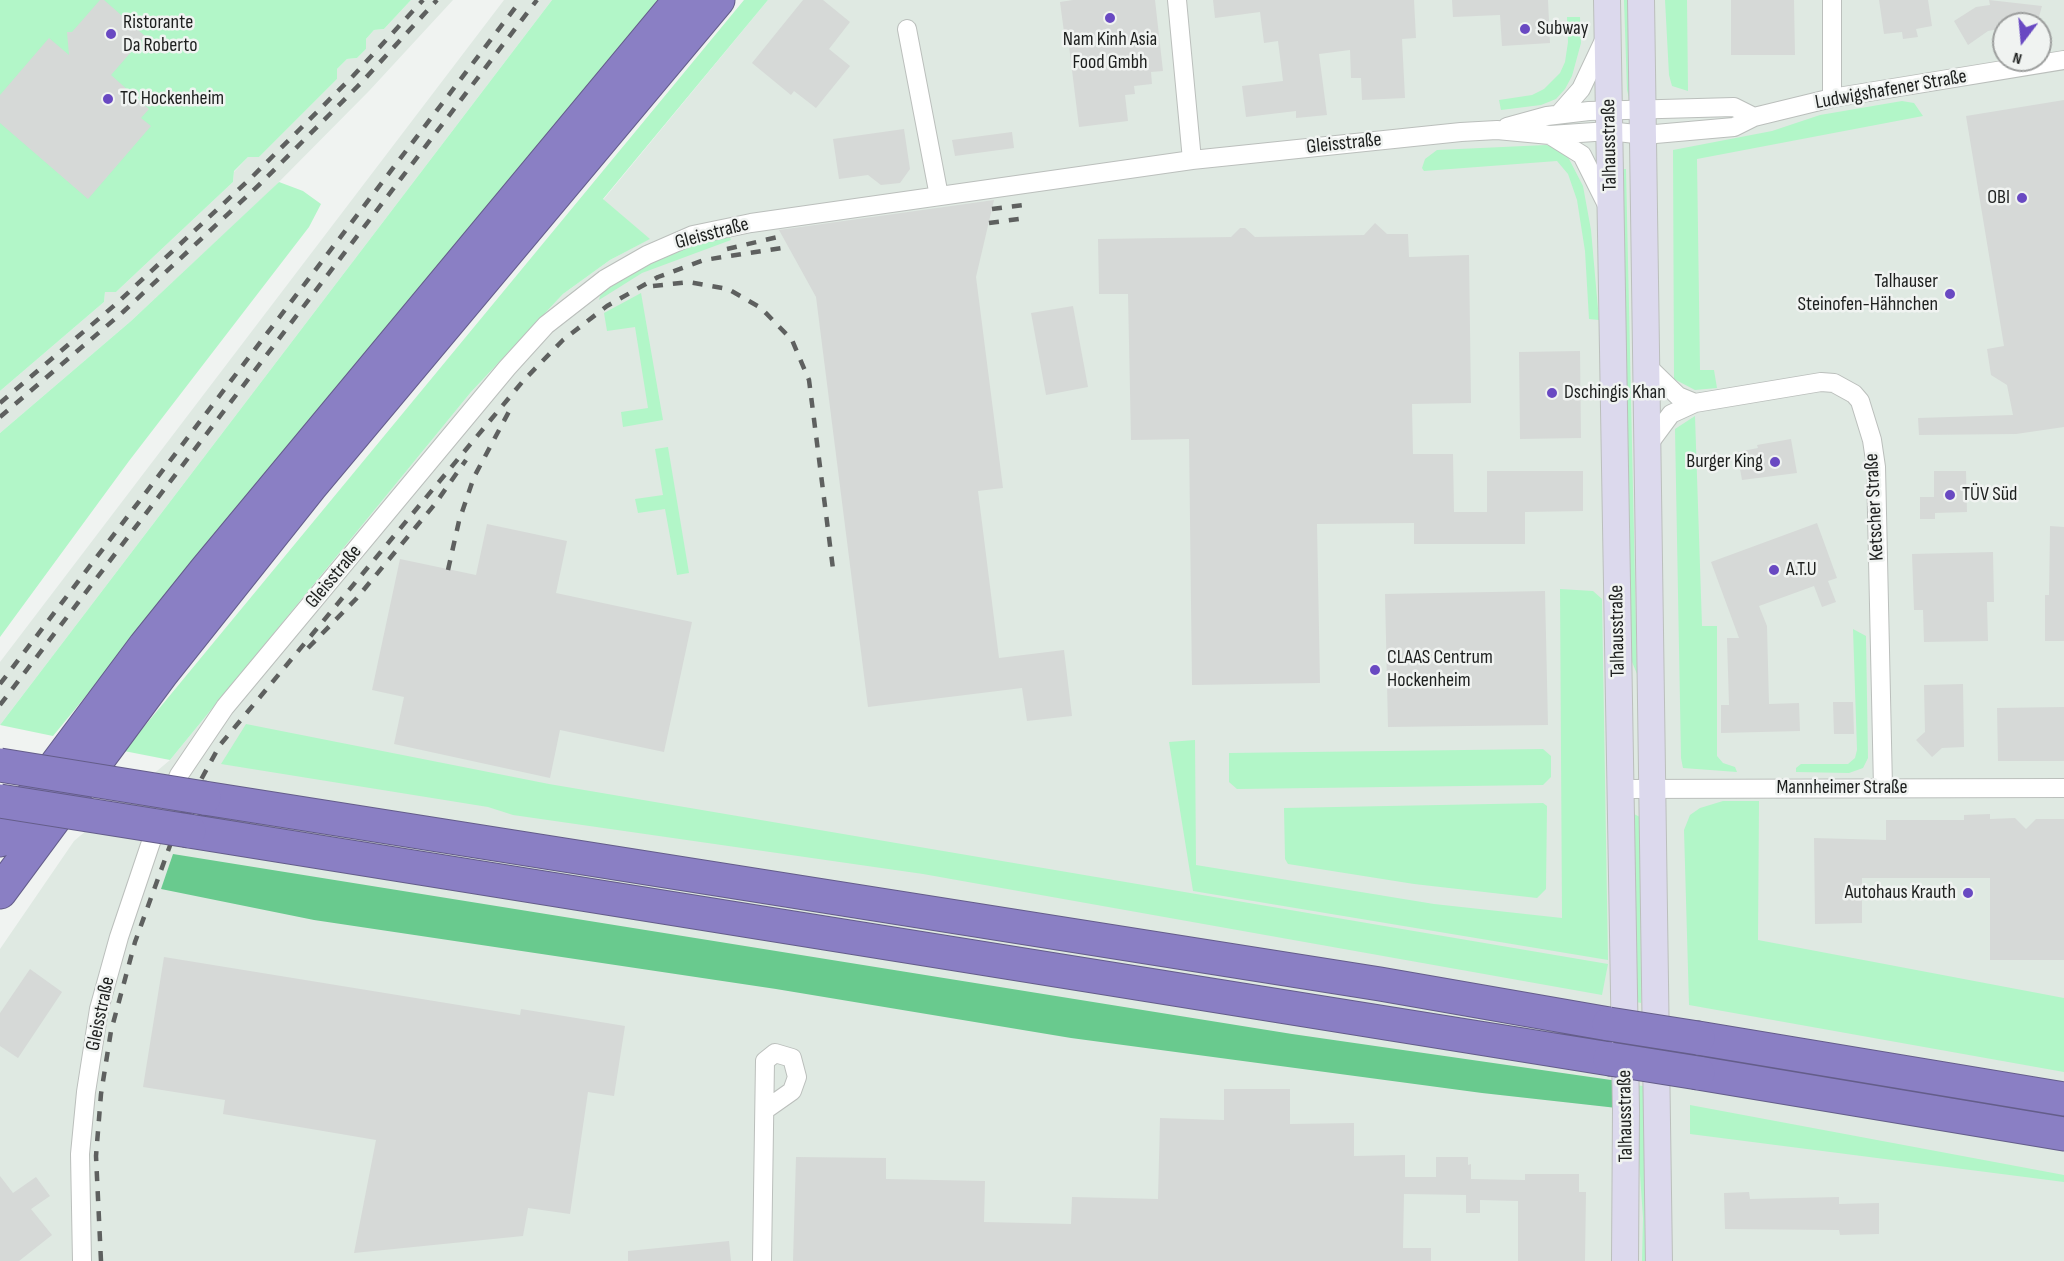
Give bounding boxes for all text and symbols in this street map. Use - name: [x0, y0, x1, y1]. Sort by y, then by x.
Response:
- place label: Ristorante Da Roberto: [123, 11, 197, 58]
- marker: Nam Kinh Asia Food Gmbh: [1103, 11, 1117, 25]
- north arrow: [1992, 12, 2052, 72]
- place label: Subway: [1537, 17, 1588, 41]
- marker: Subway: [1518, 22, 1532, 36]
- marker: Ristorante Da Roberto: [104, 27, 118, 41]
- place label: Nam Kinh Asia Food Gmbh: [1063, 28, 1157, 75]
- text: N: [2011, 48, 2024, 68]
- street label: Ludwigshafener Straße: [1813, 65, 1969, 115]
- place label: TC Hockenheim: [120, 87, 224, 111]
- marker: TC Hockenheim: [101, 92, 115, 106]
- street label: Talhausstraße: [1597, 98, 1623, 192]
- street label: Gleisstraße: [1305, 128, 1383, 160]
- place label: OBI: [1987, 186, 2010, 210]
- marker: OBI: [2015, 191, 2029, 205]
- street label: Gleisstraße: [673, 213, 751, 255]
- place label: Talhauser Steinofen-Hähnchen: [1798, 270, 1938, 317]
- marker: Talhauser Steinofen-Hähnchen: [1943, 287, 1957, 301]
- place label: Dschingis Khan: [1564, 381, 1666, 405]
- marker: Dschingis Khan: [1545, 386, 1559, 400]
- place label: Burger King: [1686, 450, 1763, 474]
- street label: Ketscher Straße: [1860, 453, 1890, 561]
- marker: Burger King: [1768, 455, 1782, 469]
- place label: TÜV Süd: [1962, 483, 2017, 507]
- marker: TÜV Süd: [1943, 488, 1957, 502]
- street label: Gleisstraße: [301, 540, 367, 614]
- place label: A.T.U: [1786, 558, 1817, 582]
- marker: A.T.U: [1767, 563, 1781, 577]
- street label: Talhausstraße: [1605, 584, 1631, 678]
- place label: CLAAS Centrum Hockenheim: [1387, 646, 1493, 693]
- marker: CLAAS Centrum Hockenheim: [1368, 663, 1382, 677]
- street label: Mannheimer Straße: [1776, 776, 1908, 800]
- place label: Autohaus Krauth: [1845, 881, 1956, 905]
- marker: Autohaus Krauth: [1961, 886, 1975, 900]
- street label: Gleisstraße: [81, 975, 121, 1053]
- street label: Talhausstraße: [1613, 1069, 1639, 1163]

